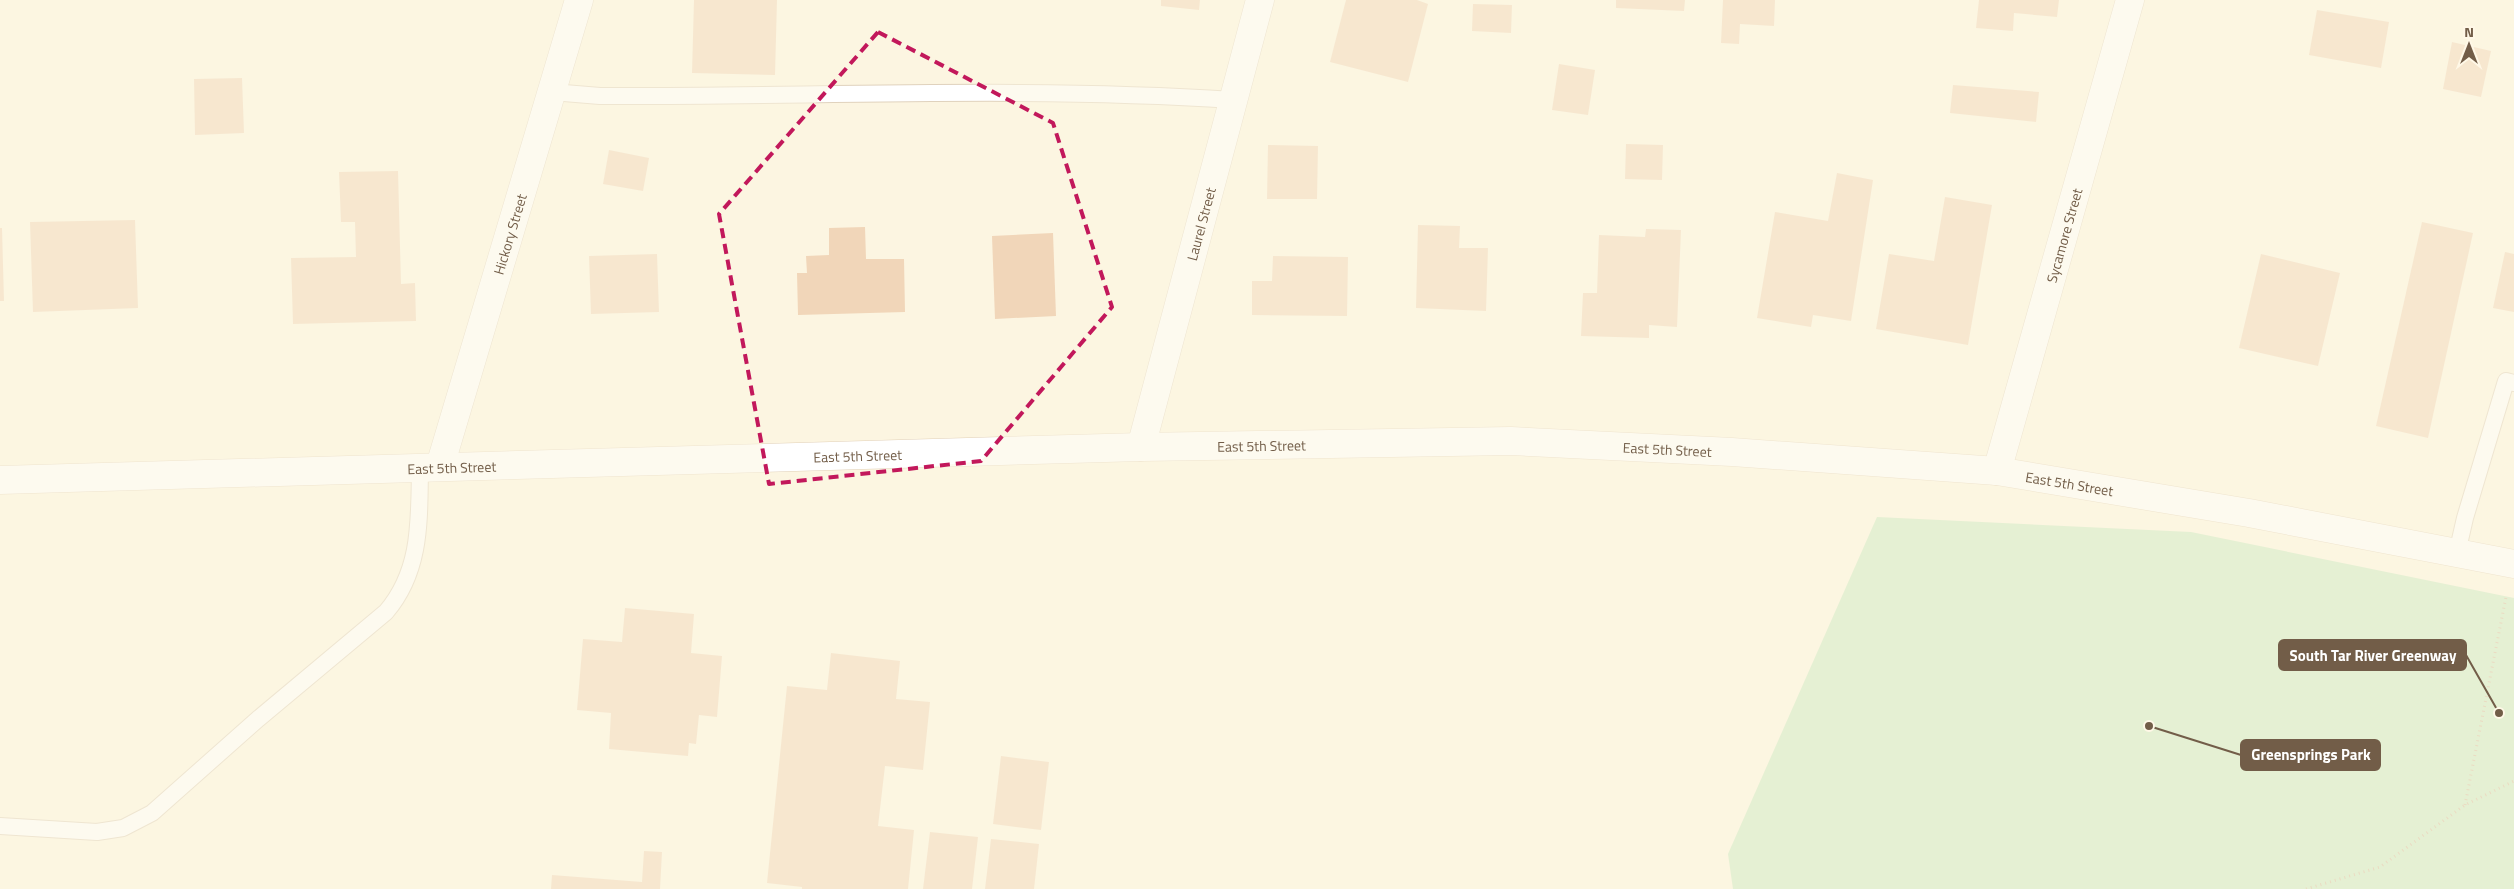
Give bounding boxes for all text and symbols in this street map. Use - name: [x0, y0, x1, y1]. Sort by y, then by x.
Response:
- north arrow: [2444, 20, 2494, 70]
- text: N: [2464, 21, 2474, 42]
- street label: Laurel Street: [1181, 185, 1220, 263]
- street label: Sycamore Street: [2040, 185, 2087, 285]
- street label: Hickory Street: [487, 191, 531, 277]
- street label: East 5th Street: [1217, 434, 1306, 456]
- street label: East 5th Street: [1622, 436, 1712, 461]
- street label: East 5th Street: [813, 443, 902, 467]
- street label: East 5th Street: [407, 455, 497, 479]
- street label: East 5th Street: [2024, 465, 2115, 501]
- callout: South Tar River Greenway: [2279, 640, 2466, 670]
- text: South Tar River Greenway: [2290, 644, 2457, 667]
- callout: Greensprings Park: [2241, 740, 2380, 770]
- text: Greensprings Park: [2251, 743, 2371, 766]

